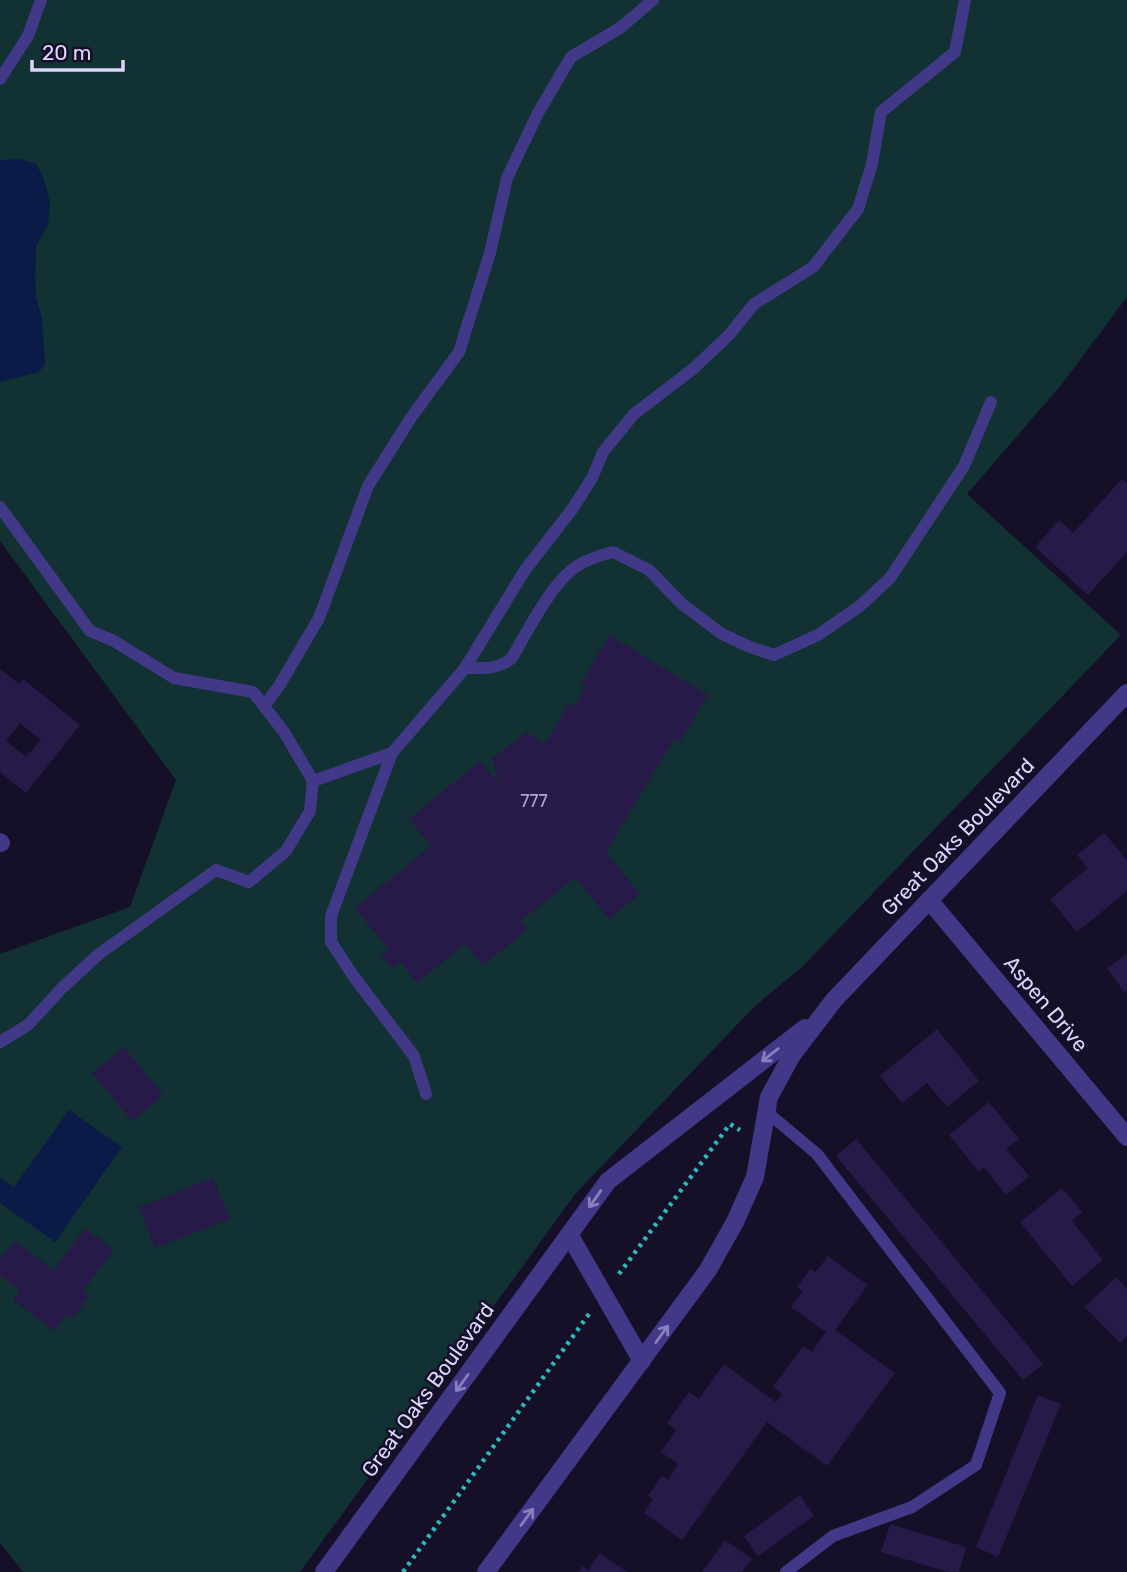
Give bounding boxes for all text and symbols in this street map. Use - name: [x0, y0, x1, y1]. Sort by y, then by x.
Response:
- scale bar: [32, 28, 122, 72]
- text: 20 m: [42, 40, 91, 65]
- street label: Great Oaks Boulevard: [876, 753, 1039, 921]
- house number: 777: [520, 790, 548, 812]
- street label: Aspen Drive: [999, 951, 1094, 1057]
- one-way arrow: [761, 1047, 780, 1062]
- one-way arrow: [588, 1189, 602, 1208]
- street label: Great Oaks Boulevard: [356, 1298, 499, 1482]
- one-way arrow: [654, 1325, 669, 1344]
- one-way arrow: [454, 1374, 469, 1392]
- one-way arrow: [519, 1508, 534, 1527]

